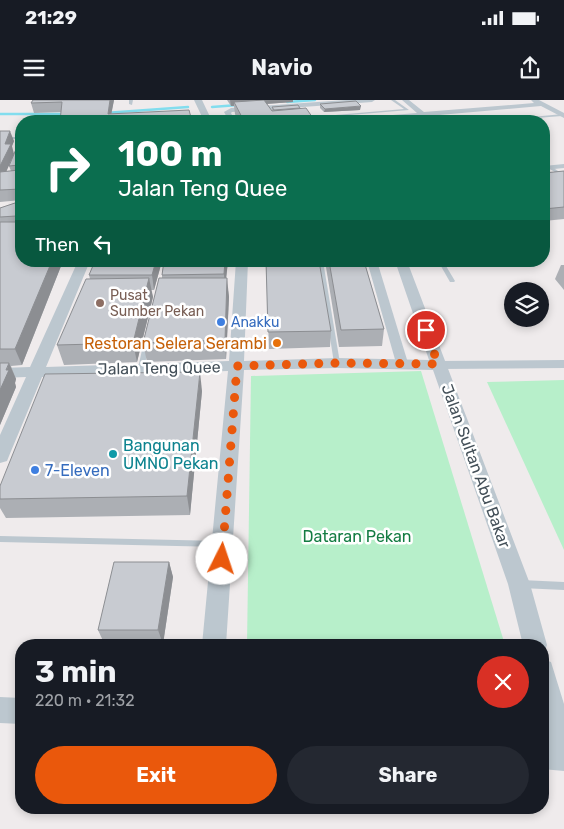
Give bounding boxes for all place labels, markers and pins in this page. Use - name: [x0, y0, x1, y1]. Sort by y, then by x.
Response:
- place label: Pusat Sumber Pekan: [110, 287, 204, 320]
- marker: Pusat Sumber Pekan: [94, 297, 106, 309]
- pin: [405, 309, 447, 351]
- place label: Anakku: [231, 314, 279, 331]
- marker: Anakku: [215, 316, 227, 328]
- place label: Restoran Selera Serambi: [84, 334, 267, 353]
- marker: Restoran Selera Serambi: [271, 337, 283, 349]
- place label: Bangunan UMNO Pekan: [123, 436, 219, 473]
- marker: Bangunan UMNO Pekan: [107, 448, 119, 460]
- place label: 7-Eleven: [45, 461, 110, 480]
- marker: 7-Eleven: [29, 464, 41, 476]

